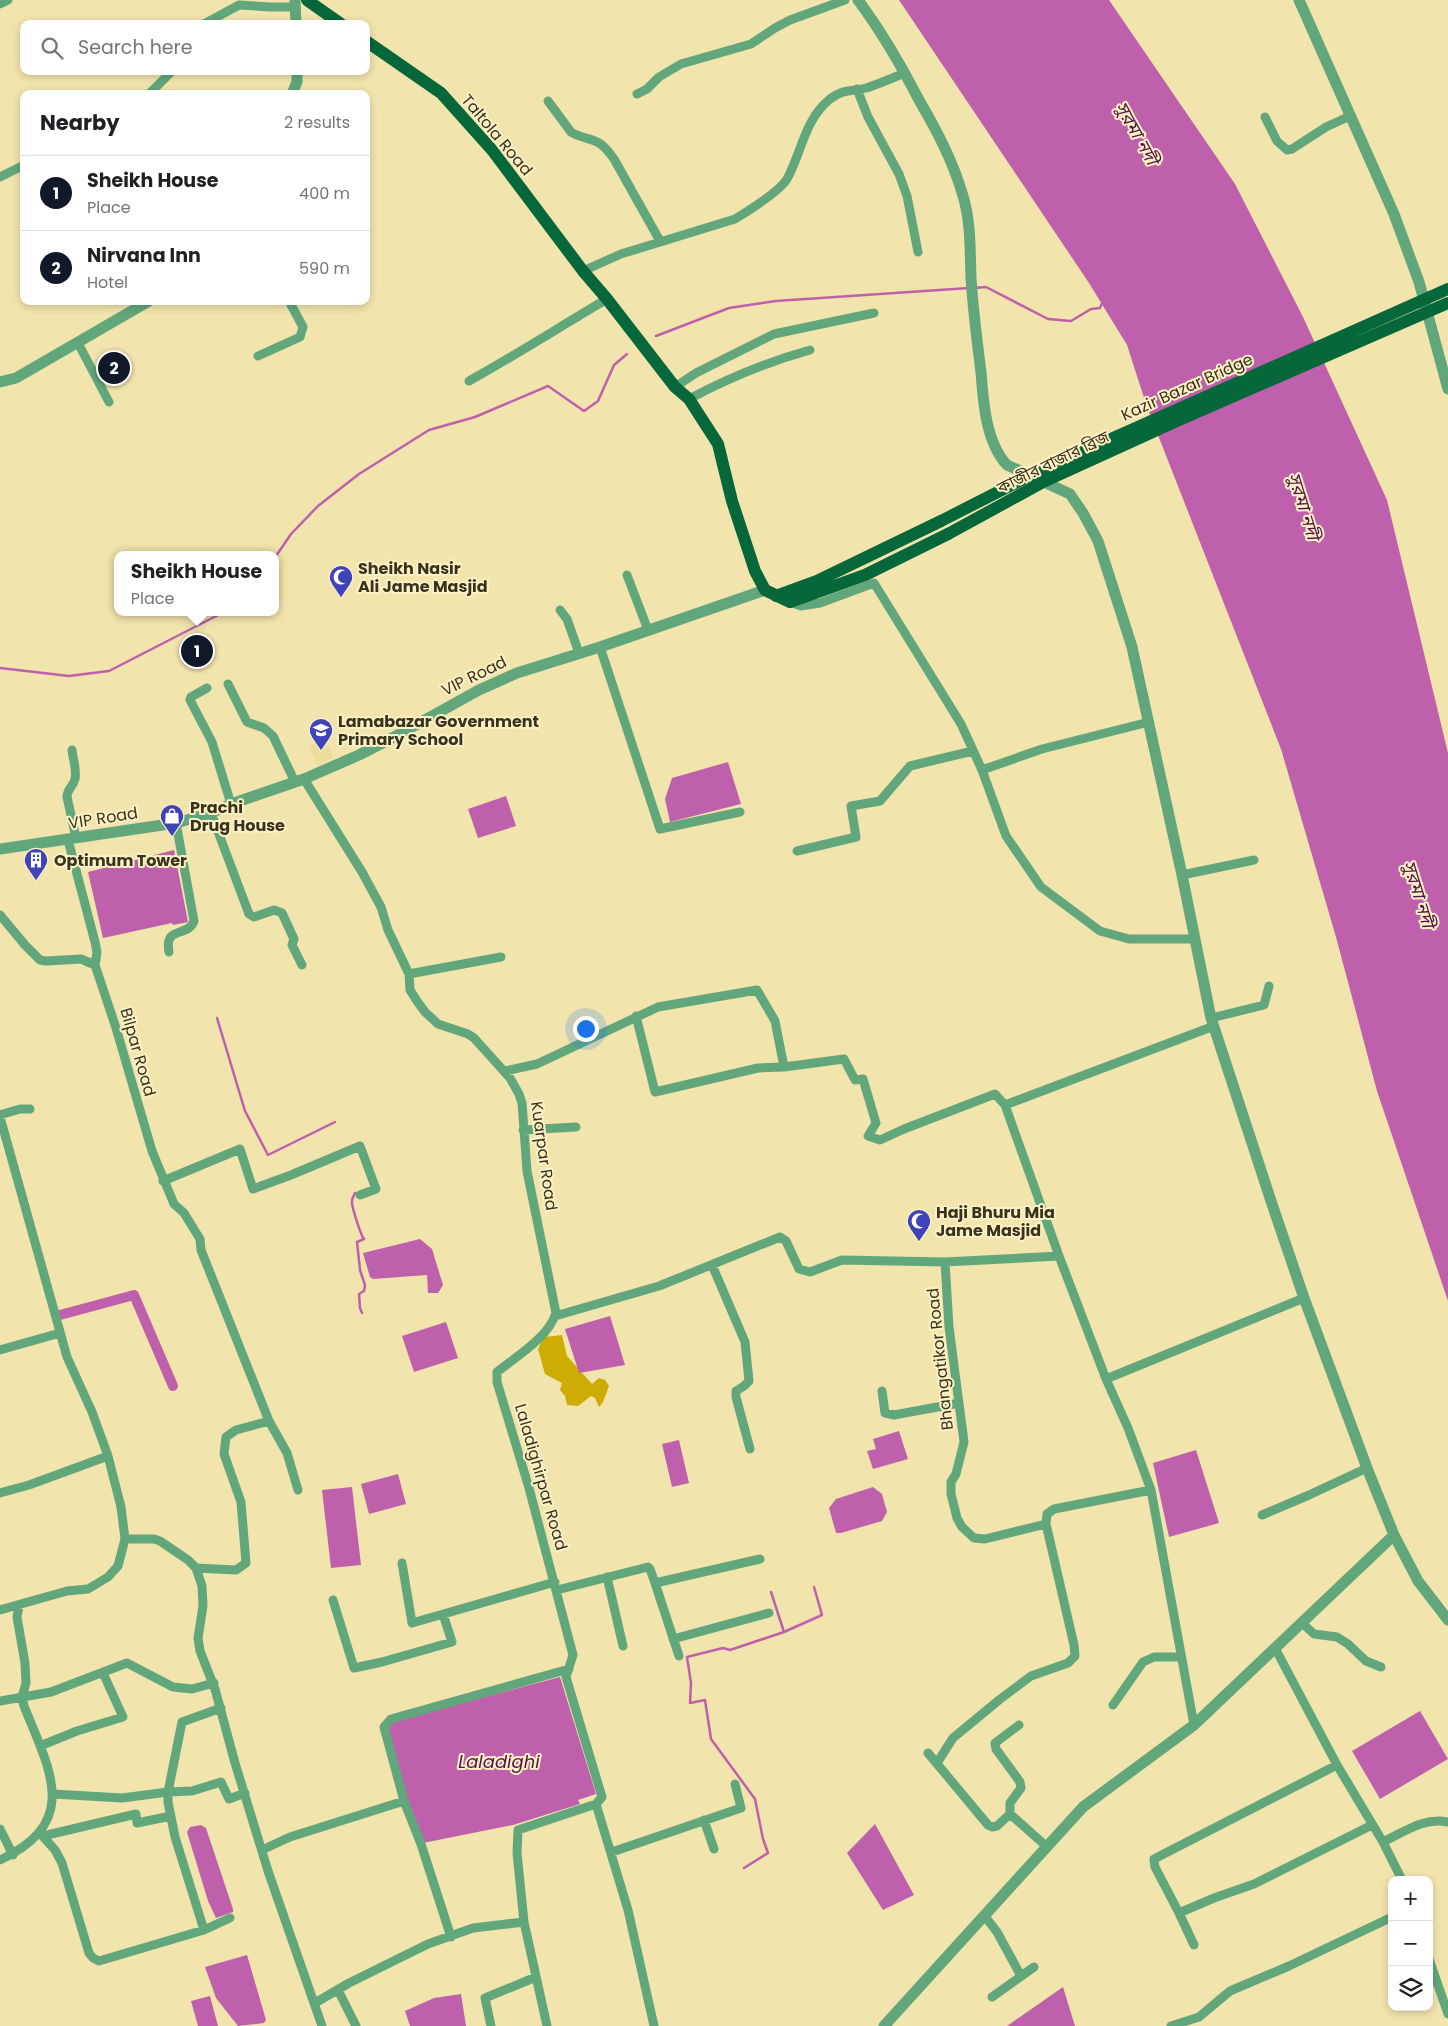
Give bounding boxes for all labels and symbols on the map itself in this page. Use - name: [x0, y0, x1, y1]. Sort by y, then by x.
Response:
- street label: Taltola Road: [456, 89, 538, 181]
- water label: সুরমা নদী: [1109, 97, 1166, 172]
- street label: Kazir Bazar Bridge: [1117, 348, 1257, 426]
- pin: 2: [98, 349, 130, 387]
- street label: কাজীর বাজার ব্রিজ: [992, 425, 1113, 500]
- water label: সুরমা নদী: [1282, 469, 1327, 546]
- place label: Sheikh Nasir Ali Jame Masjid: [358, 557, 488, 598]
- mosque icon: Sheikh Nasir Ali Jame Masjid: [328, 564, 354, 598]
- pin: 1: [181, 632, 213, 670]
- street label: VIP Road: [438, 650, 510, 702]
- place label: Lamabazar Government Primary School: [338, 710, 539, 751]
- school or university icon: Lamabazar Government Primary School: [308, 717, 334, 751]
- place label: Prachi Drug House: [190, 796, 285, 837]
- street label: VIP Road: [67, 801, 139, 835]
- shop icon: Prachi Drug House: [159, 803, 185, 837]
- building icon: Optimum Tower: [23, 847, 49, 881]
- place label: Optimum Tower: [54, 849, 187, 872]
- water label: সুরমা নদী: [1397, 857, 1442, 934]
- street label: Bilpar Road: [114, 1005, 162, 1099]
- your location: [573, 1016, 599, 1042]
- street label: Kuarpar Road: [525, 1100, 563, 1212]
- place label: Haji Bhuru Mia Jame Masjid: [936, 1201, 1055, 1242]
- mosque icon: Haji Bhuru Mia Jame Masjid: [906, 1208, 932, 1242]
- street label: Bhangatikor Road: [921, 1287, 959, 1431]
- street label: Laladighirpar Road: [509, 1401, 573, 1553]
- water label: Laladighi: [458, 1749, 540, 1774]

